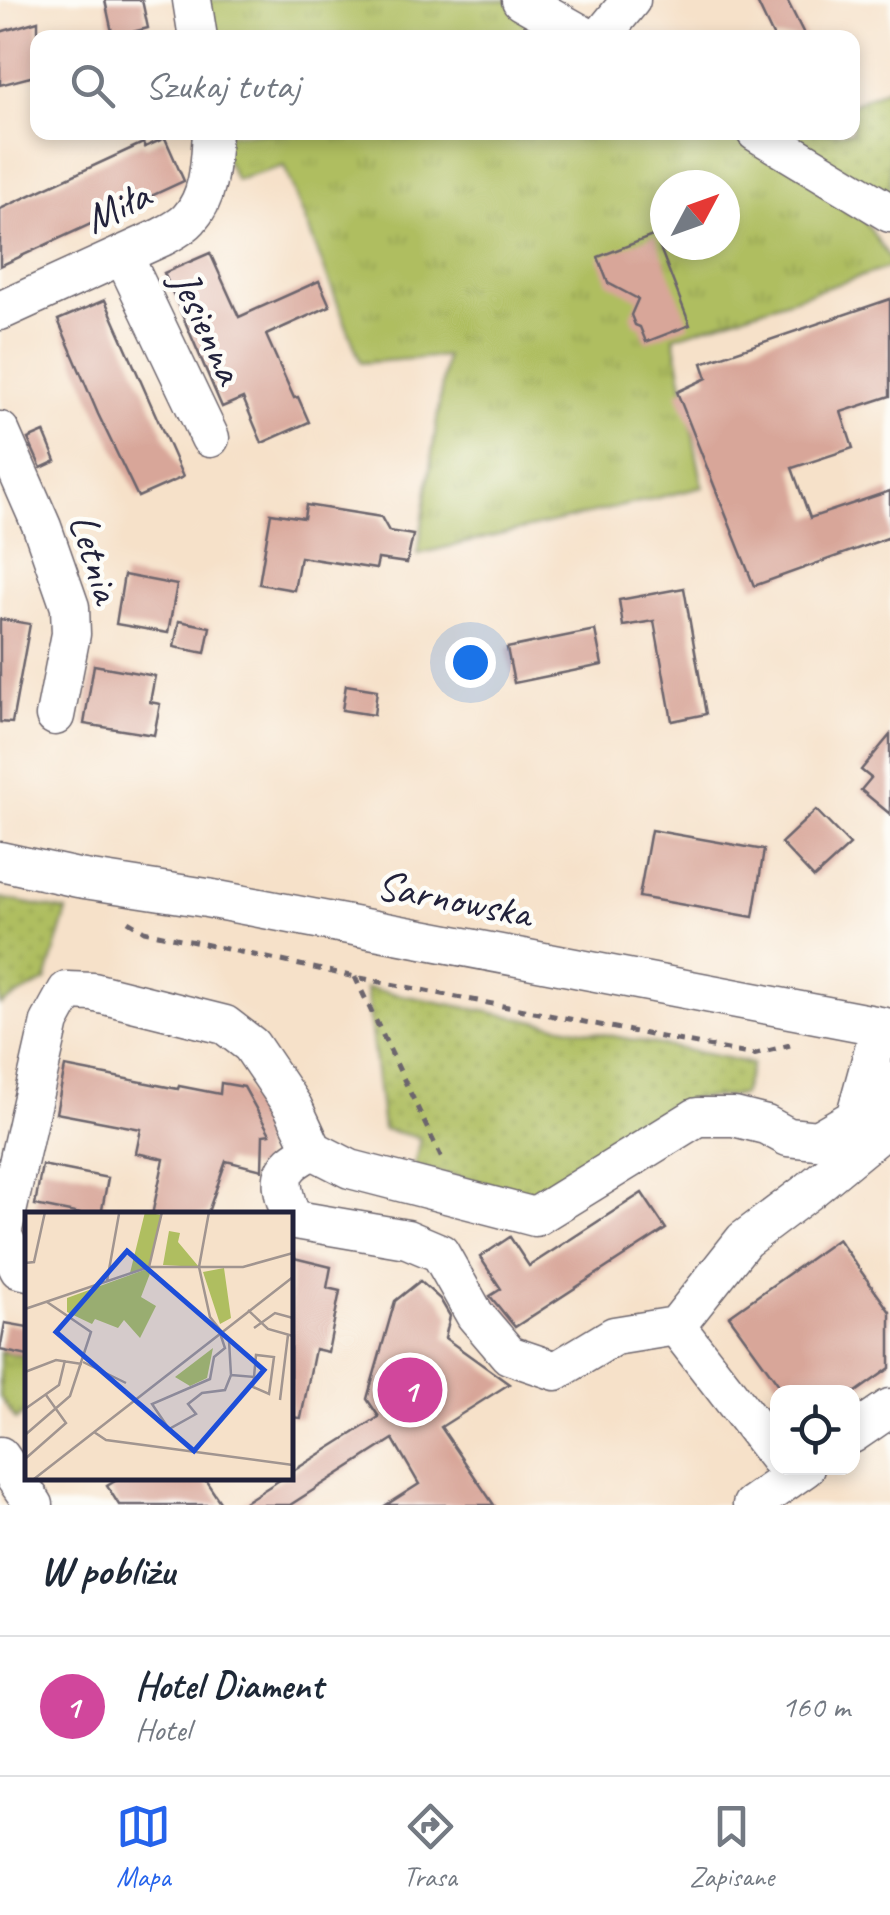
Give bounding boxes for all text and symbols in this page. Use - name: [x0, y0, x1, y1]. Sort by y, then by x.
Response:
- search box: [30, 30, 860, 140]
- icon: search: [65, 58, 120, 113]
- text: Szukaj tutaj: [145, 62, 300, 109]
- street label: Miła: [76, 167, 161, 245]
- north arrow: [650, 170, 740, 260]
- street label: Jesienna: [157, 260, 257, 394]
- street label: Letnia: [57, 507, 135, 612]
- your location: [445, 637, 496, 688]
- street label: Sarnowska: [372, 858, 539, 941]
- inset map: [25, 1212, 292, 1480]
- pin: 1: [378, 1352, 442, 1428]
- map controls: [770, 1385, 860, 1475]
- button: locate: [770, 1385, 860, 1475]
- text: W pobliżu: [40, 1544, 175, 1597]
- text: Hotel Diament: [135, 1662, 323, 1709]
- text: 1: [65, 1686, 80, 1727]
- text: 160 m: [781, 1686, 850, 1727]
- text: Hotel: [135, 1709, 191, 1750]
- tab: Mapa: [116, 1799, 171, 1894]
- tab: Trasa: [403, 1799, 458, 1894]
- tab: Zapisane: [689, 1799, 774, 1894]

